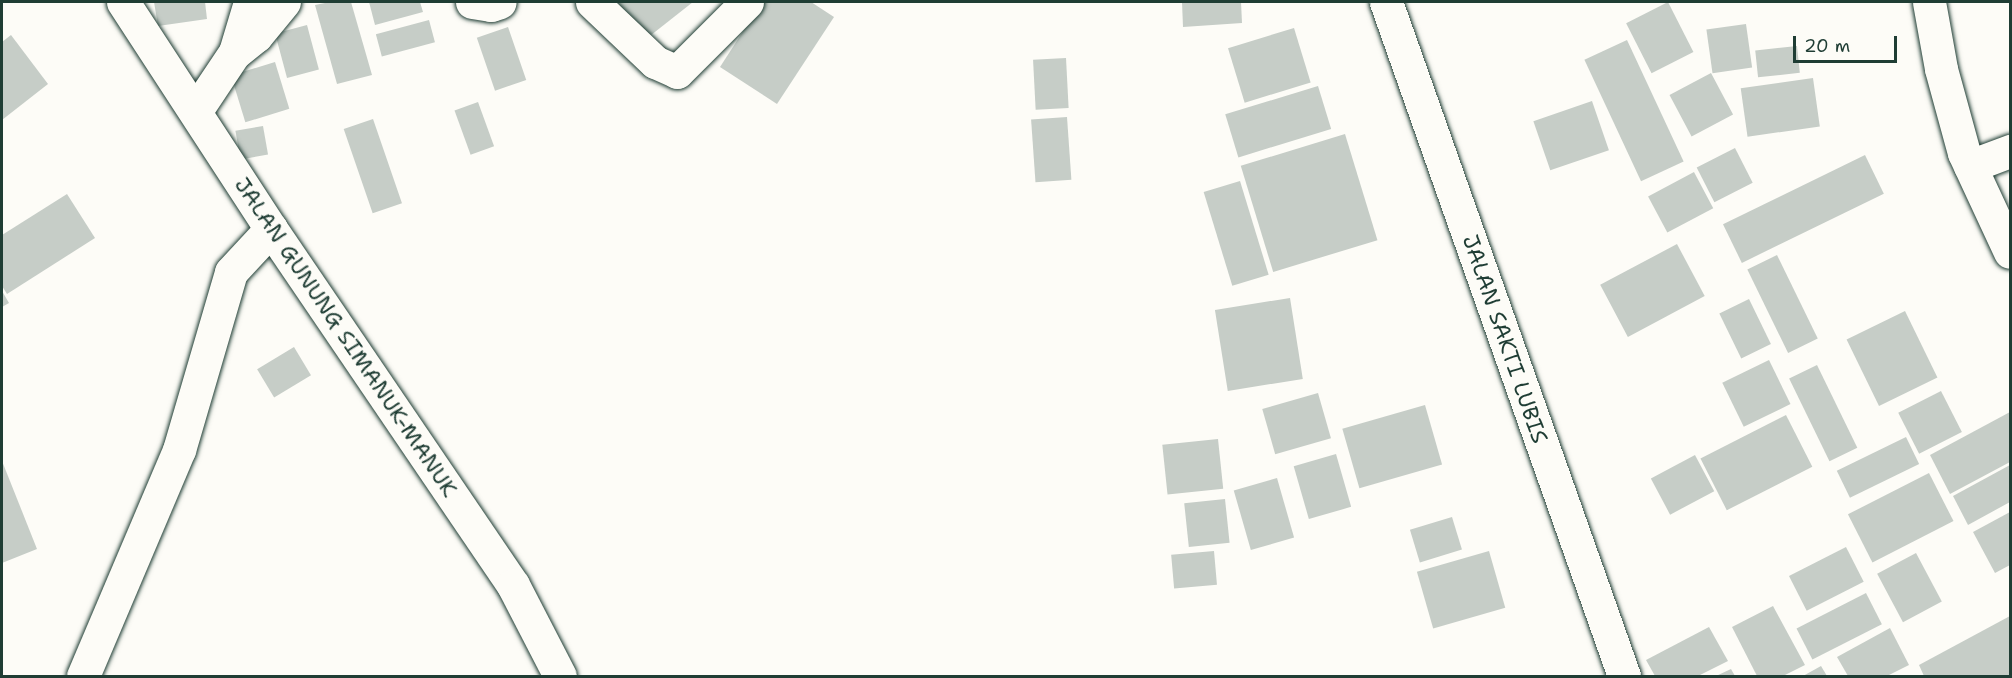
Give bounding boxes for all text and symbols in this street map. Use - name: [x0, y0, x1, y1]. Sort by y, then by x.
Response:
- scale bar: [1796, 24, 1900, 62]
- text: 20 m: [1804, 34, 1850, 58]
- street label: JALAN GUNUNG SIMANUK-MANUK: [229, 172, 463, 502]
- street label: JALAN SAKTI LUBIS: [1457, 231, 1553, 447]

